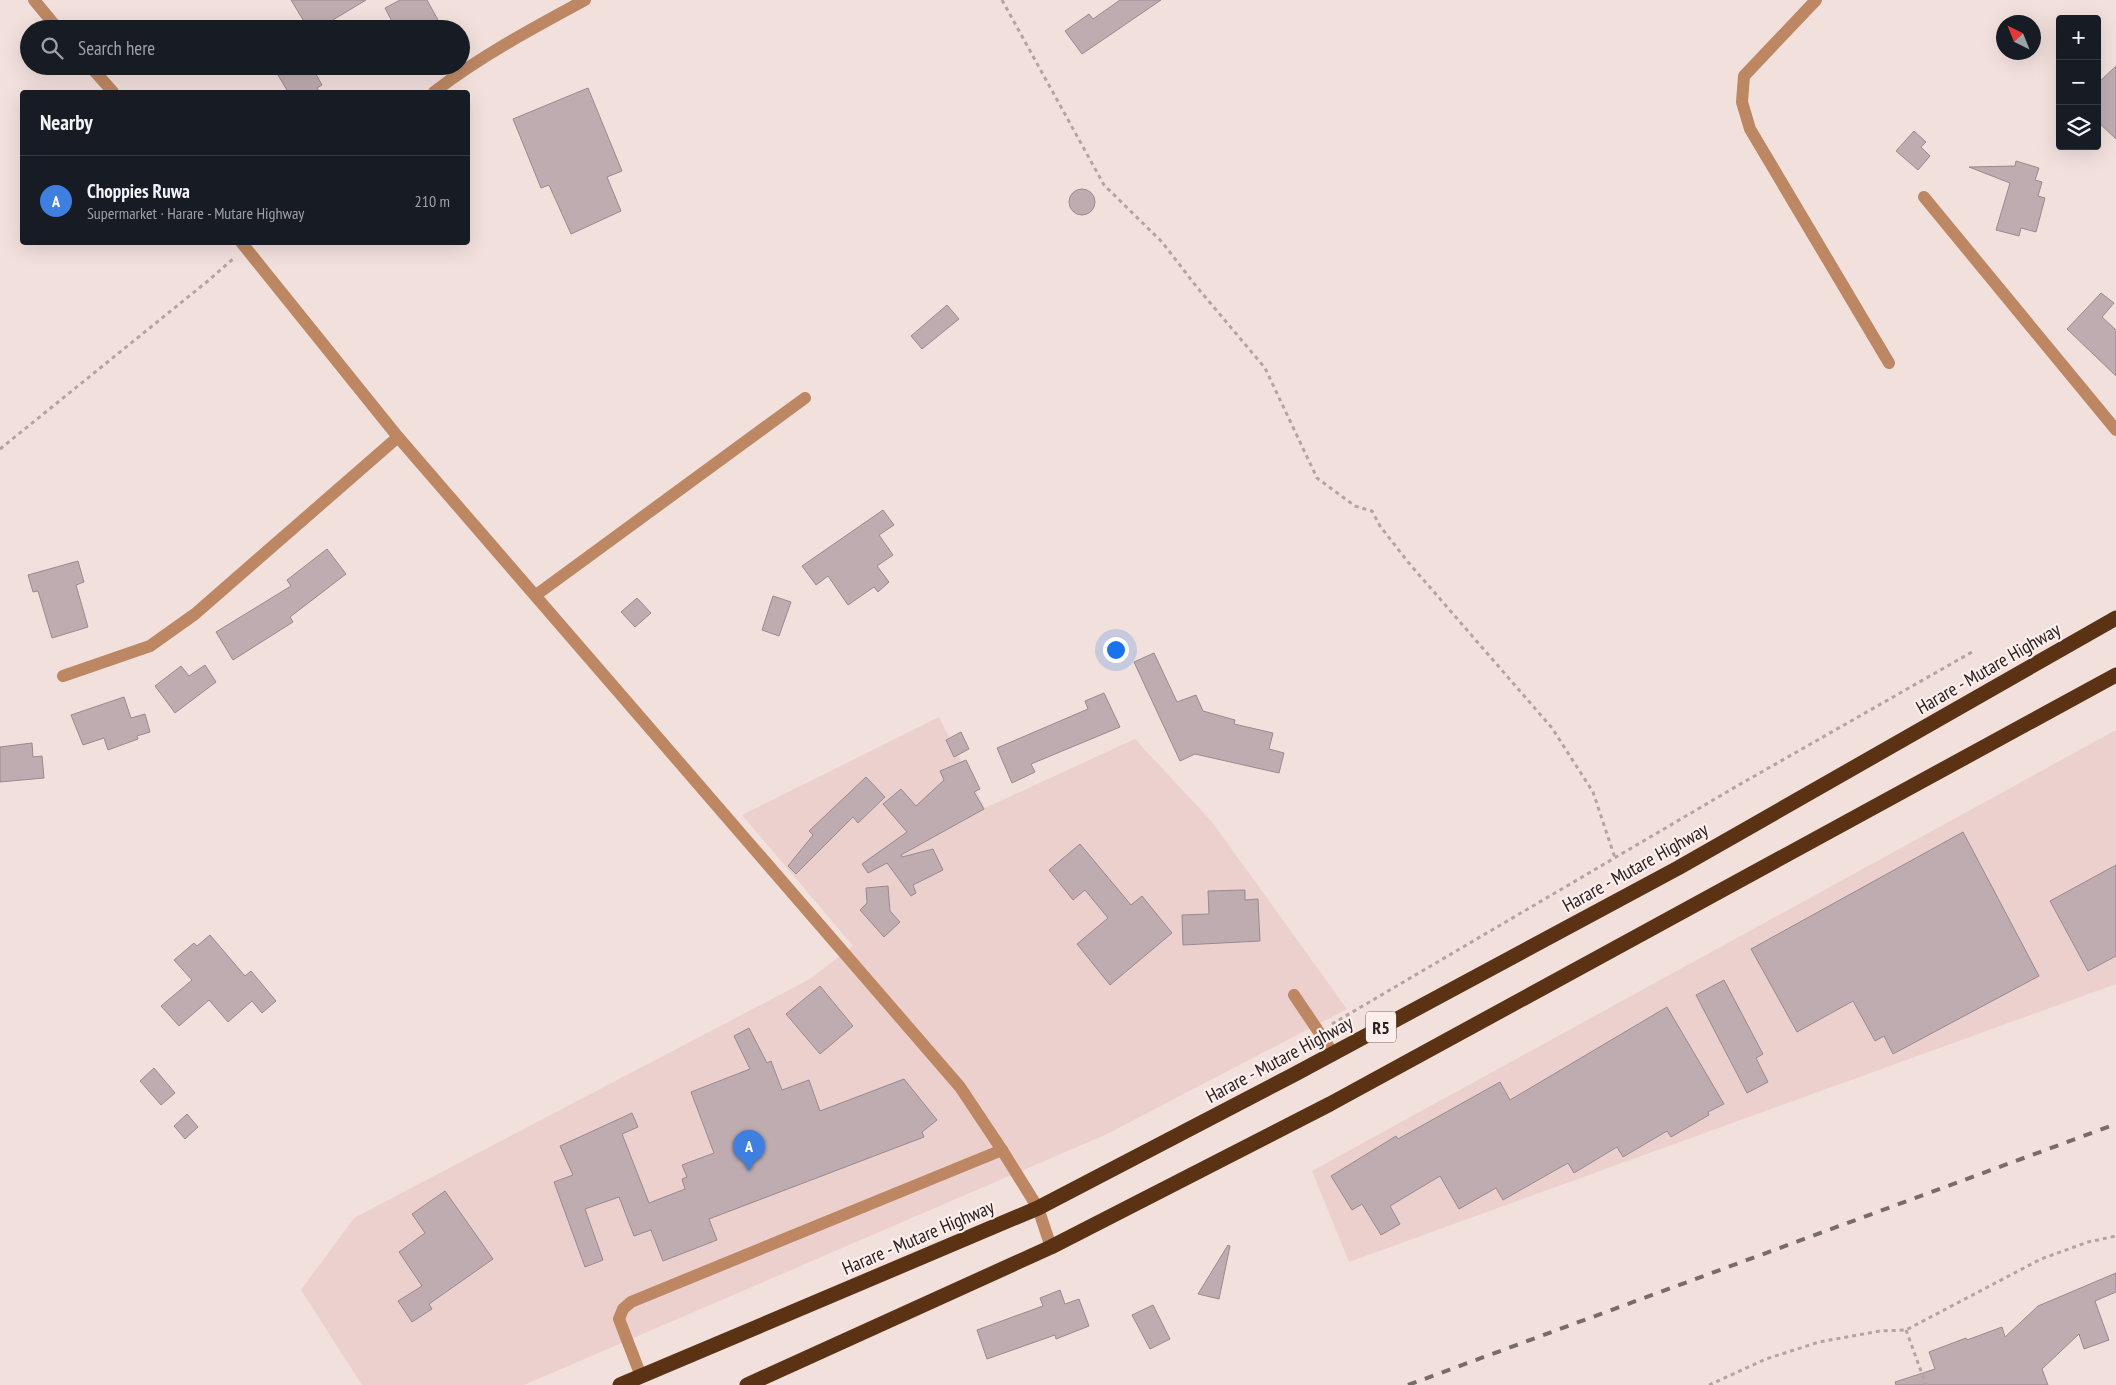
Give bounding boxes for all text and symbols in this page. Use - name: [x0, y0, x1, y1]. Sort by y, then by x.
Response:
- north arrow: [1996, 15, 2041, 60]
- map controls: [2056, 15, 2101, 150]
- button: +: [2056, 15, 2101, 60]
- search box: [20, 20, 470, 75]
- icon: search: [38, 34, 66, 62]
- text: Search here: [78, 36, 155, 60]
- button: −: [2056, 60, 2101, 105]
- button: layers: [2056, 105, 2101, 150]
- text: Nearby: [40, 109, 93, 136]
- text: Choppies Ruwa: [87, 179, 190, 203]
- text: A: [52, 191, 60, 211]
- text: 210 m: [415, 191, 450, 211]
- text: Supermarket · Harare - Mutare Highway: [87, 203, 304, 223]
- street label: Harare - Mutare Highway: [1911, 616, 2065, 719]
- your location: [1103, 637, 1129, 663]
- street label: Harare - Mutare Highway: [1558, 817, 1713, 917]
- street label: Harare - Mutare Highway: [1201, 1010, 1357, 1108]
- road number: R5: [1366, 1012, 1396, 1042]
- pin: A: [733, 1130, 765, 1171]
- street label: Harare - Mutare Highway: [838, 1194, 998, 1280]

